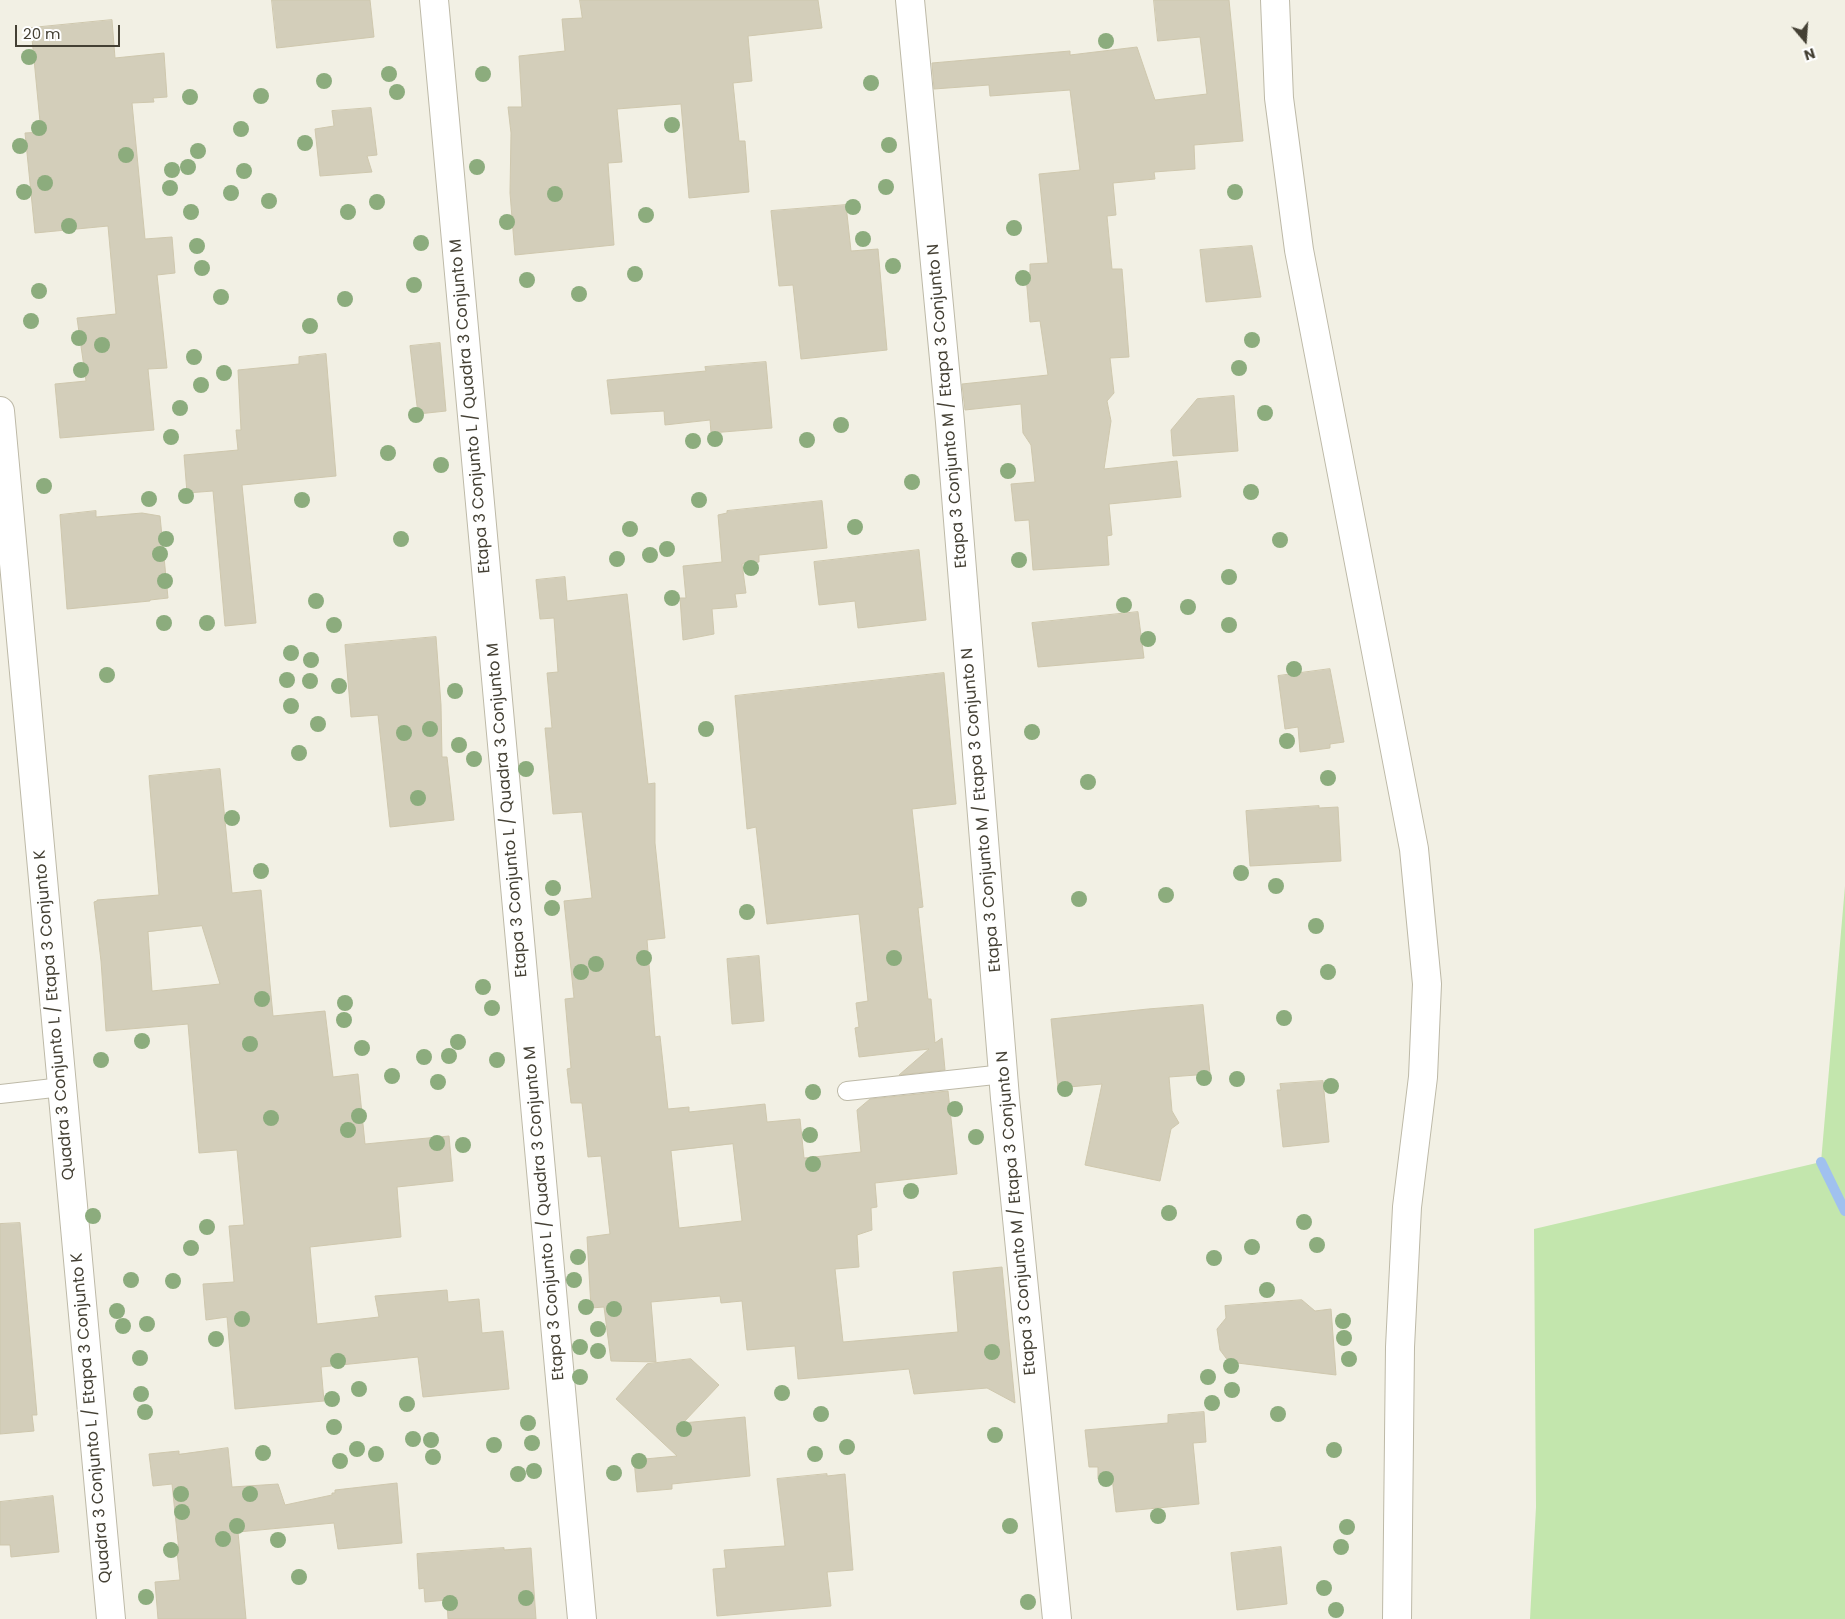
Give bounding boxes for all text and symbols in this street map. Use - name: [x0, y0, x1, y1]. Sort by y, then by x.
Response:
- scale bar: [18, 15, 122, 47]
- north arrow: [1780, 15, 1830, 65]
- text: 20 m: [23, 23, 61, 44]
- text: N: [1802, 43, 1818, 65]
- street label: Etapa 3 Conjunto L / Quadra 3 Conjunto M: [447, 238, 495, 574]
- street label: Etapa 3 Conjunto M / Etapa 3 Conjunto N: [924, 243, 972, 569]
- street label: Etapa 3 Conjunto L / Quadra 3 Conjunto M: [484, 642, 532, 978]
- street label: Etapa 3 Conjunto M / Etapa 3 Conjunto N: [958, 647, 1006, 973]
- street label: Quadra 3 Conjunto L / Etapa 3 Conjunto K: [31, 849, 79, 1181]
- street label: Etapa 3 Conjunto L / Quadra 3 Conjunto M: [521, 1045, 569, 1381]
- street label: Etapa 3 Conjunto M / Etapa 3 Conjunto N: [993, 1050, 1041, 1376]
- street label: Quadra 3 Conjunto L / Etapa 3 Conjunto K: [68, 1252, 116, 1584]

